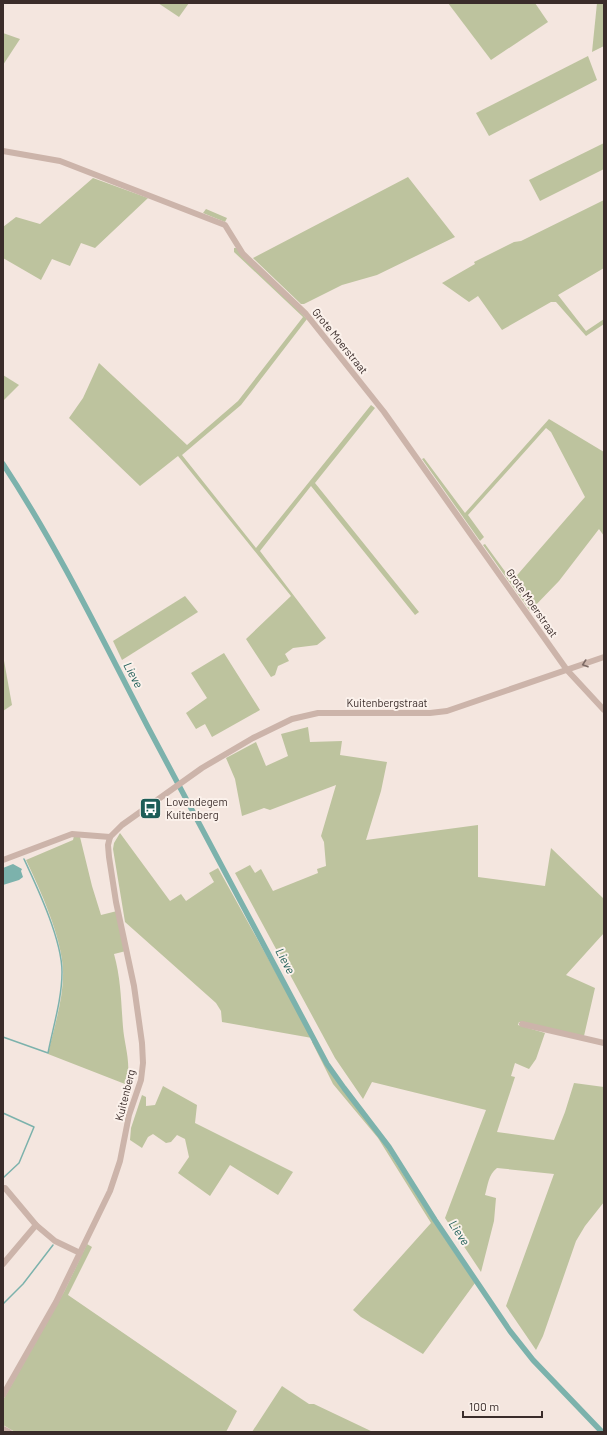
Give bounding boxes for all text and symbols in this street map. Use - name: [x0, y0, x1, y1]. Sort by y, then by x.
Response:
- street label: Grote Moerstraat: [310, 305, 371, 376]
- street label: Grote Moerstraat: [504, 566, 561, 639]
- water label: Lieve: [121, 659, 146, 690]
- one-way arrow: [582, 659, 589, 667]
- street label: Kuitenbergstraat: [347, 696, 427, 709]
- bus stop icon: Lovendegem Kuitenberg: [138, 795, 164, 821]
- place label: Lovendegem Kuitenberg: [166, 795, 228, 821]
- water label: Lieve: [273, 945, 298, 976]
- street label: Kuitenberg: [112, 1068, 137, 1122]
- water label: Lieve: [447, 1217, 473, 1248]
- scale bar: [463, 1393, 542, 1419]
- text: 100 m: [469, 1399, 499, 1413]

